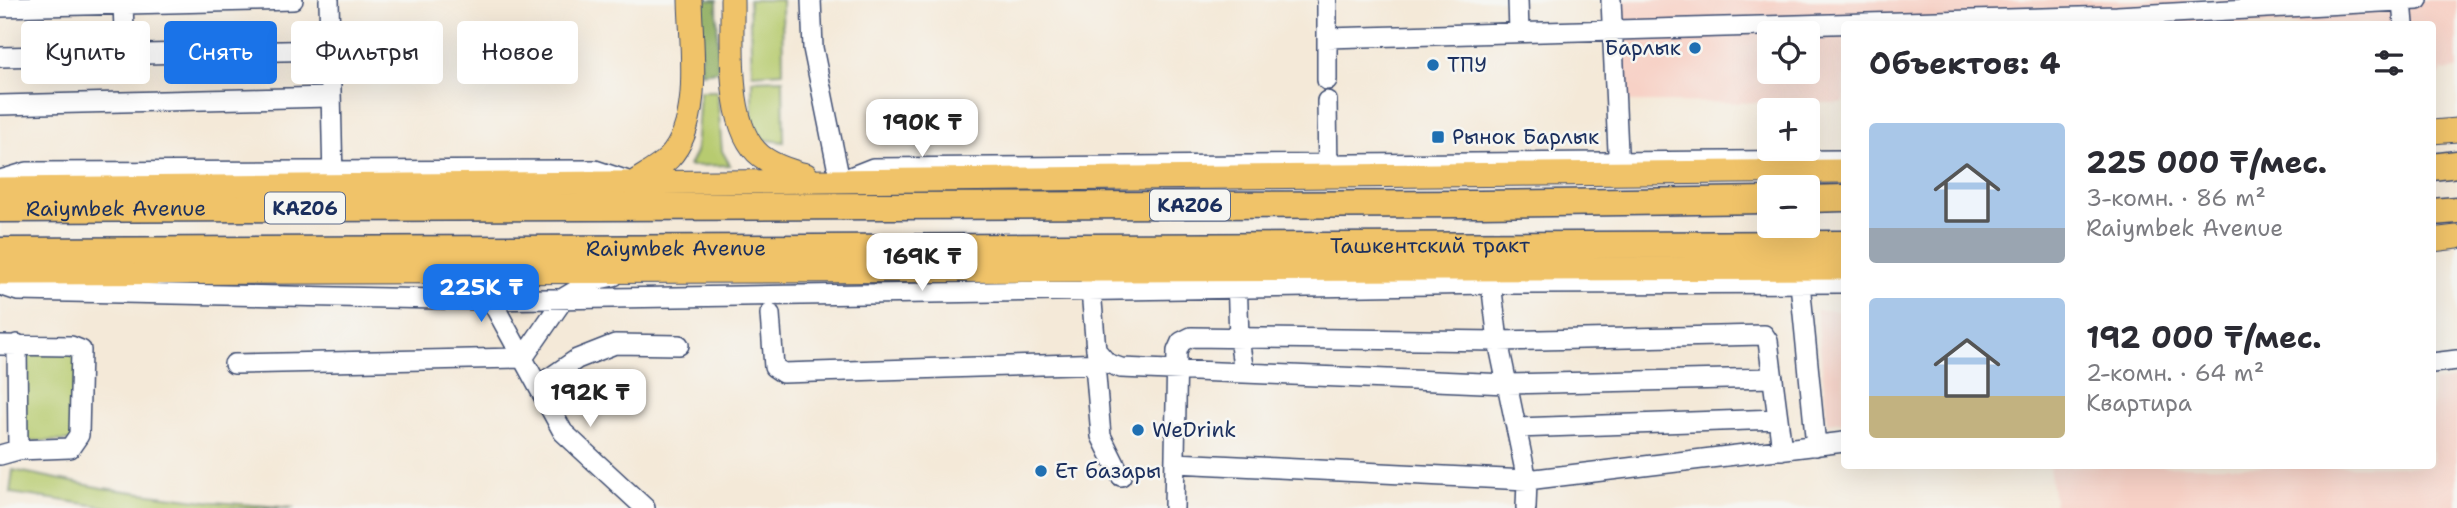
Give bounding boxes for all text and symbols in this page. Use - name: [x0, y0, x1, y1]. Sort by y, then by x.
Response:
- chip: Купить: [21, 21, 150, 84]
- chip: Снять: [164, 21, 277, 84]
- chip: Фильтры: [291, 21, 443, 84]
- chip: Новое: [457, 21, 578, 84]
- map controls: [1757, 21, 1820, 238]
- button: locate: [1757, 21, 1820, 84]
- place label: Барлык: [1604, 34, 1681, 62]
- marker: Барлык: [1687, 40, 1703, 56]
- text: Объектов: 4: [1869, 43, 2061, 84]
- icon: filters: [2370, 44, 2408, 82]
- place label: ТПУ: [1447, 51, 1487, 79]
- marker: ТПУ: [1425, 57, 1441, 73]
- button: +: [1757, 98, 1820, 161]
- pin: 190K ₸: [865, 100, 979, 159]
- text: 190K ₸: [882, 107, 962, 137]
- place label: Рынок Барлык: [1452, 123, 1599, 151]
- marker: Рынок Барлык: [1430, 129, 1446, 145]
- text: 225 000 ₸/мес.: [2086, 142, 2327, 183]
- icon: home: [1925, 151, 2009, 235]
- button: −: [1757, 175, 1820, 238]
- text: 3-комн. · 86 m²: [2086, 183, 2266, 213]
- road number: KАZ06: [1150, 190, 1230, 220]
- road number: KАZ06: [265, 192, 345, 224]
- street label: Raiymbek Avenue: [26, 194, 206, 223]
- text: Raiymbek Avenue: [2086, 213, 2283, 243]
- street label: Ташкентский тракт: [1330, 231, 1530, 260]
- pin: 169K ₸: [865, 233, 979, 293]
- street label: Raiymbek Avenue: [586, 234, 766, 263]
- text: 169K ₸: [882, 241, 962, 271]
- pin: 225K ₸: [424, 264, 538, 324]
- text: 225K ₸: [439, 272, 523, 302]
- text: 192 000 ₸/мес.: [2086, 317, 2321, 358]
- icon: home: [1925, 326, 2009, 410]
- text: 2-комн. · 64 m²: [2086, 358, 2264, 388]
- pin: 192K ₸: [533, 370, 647, 429]
- text: 192K ₸: [550, 377, 630, 407]
- text: Квартира: [2086, 388, 2192, 418]
- place label: WeDrink: [1152, 416, 1236, 444]
- marker: WeDrink: [1130, 422, 1146, 438]
- place label: Ет базары: [1055, 457, 1161, 485]
- marker: Ет базары: [1033, 463, 1049, 479]

